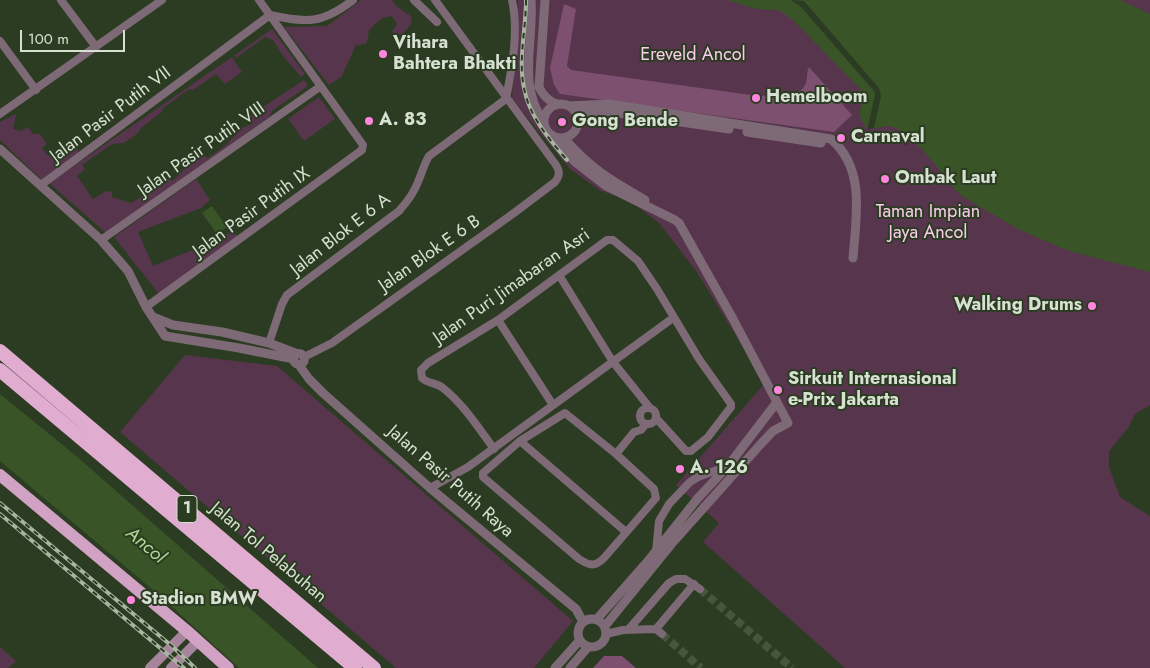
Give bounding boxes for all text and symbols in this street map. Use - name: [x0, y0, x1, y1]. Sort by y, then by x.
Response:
- scale bar: [22, 20, 128, 52]
- text: 100 m: [28, 28, 69, 50]
- place label: Vihara Bahtera Bhakti: [393, 33, 516, 76]
- park label: Ereveld Ancol: [640, 45, 746, 67]
- marker: Vihara Bahtera Bhakti: [377, 48, 389, 60]
- street label: Jalan Pasir Putih VII: [46, 63, 176, 167]
- place label: Hemelboom: [766, 87, 868, 109]
- marker: Hemelboom: [750, 92, 762, 104]
- street label: Jalan Pasir Putih VIII: [134, 98, 270, 202]
- place label: A. 83: [379, 110, 426, 132]
- place label: Gong Bende: [572, 111, 678, 133]
- marker: A. 83: [363, 115, 375, 127]
- marker: Gong Bende: [556, 116, 568, 128]
- place label: Carnaval: [851, 127, 925, 149]
- marker: Carnaval: [835, 132, 847, 144]
- street label: Jalan Pasir Putih IX: [189, 163, 315, 263]
- place label: Ombak Laut: [895, 168, 996, 190]
- marker: Ombak Laut: [879, 173, 891, 185]
- street label: Jalan Blok E 6 A: [287, 189, 395, 281]
- park label: Taman Impian Jaya Ancol: [876, 202, 980, 244]
- street label: Jalan Blok E 6 B: [375, 211, 485, 297]
- street label: Jalan Puri Jimabaran Asri: [430, 225, 594, 349]
- place label: Walking Drums: [954, 295, 1082, 317]
- marker: Walking Drums: [1086, 300, 1098, 312]
- place label: Sirkuit Internasional e-Prix Jakarta: [788, 369, 957, 412]
- marker: Sirkuit Internasional e-Prix Jakarta: [772, 384, 784, 396]
- street label: Jalan Pasir Putih Raya: [382, 421, 518, 543]
- place label: A. 126: [690, 458, 748, 480]
- marker: A. 126: [674, 463, 686, 475]
- road number: 1: [177, 496, 197, 522]
- street label: Jalan Tol Pelabuhan: [205, 498, 331, 608]
- water label: Ancol: [120, 523, 170, 569]
- place label: Stadion BMW: [141, 589, 257, 611]
- marker: Stadion BMW: [125, 594, 137, 606]

